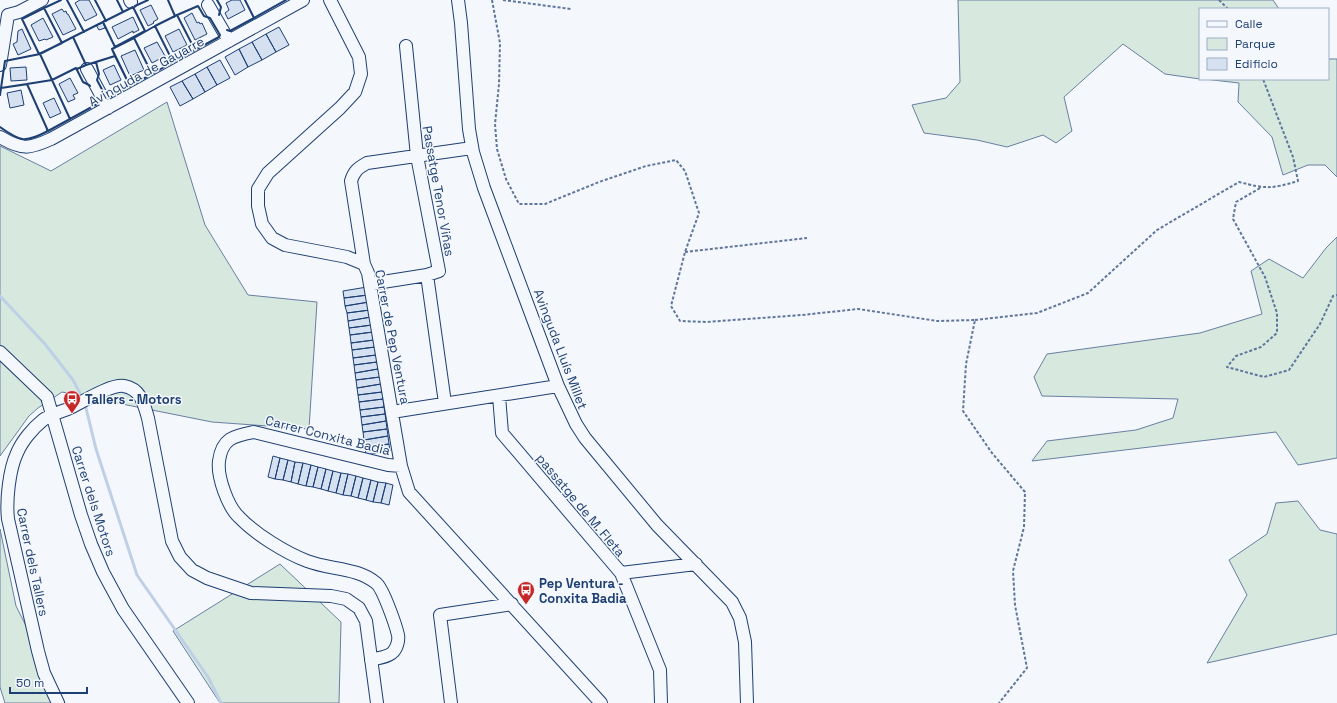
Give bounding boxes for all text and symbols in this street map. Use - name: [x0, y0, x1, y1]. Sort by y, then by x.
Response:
- legend: [1199, 8, 1329, 80]
- text: Calle: [1235, 16, 1263, 32]
- street label: Avinguda de Gayarre: [85, 33, 207, 110]
- text: Parque: [1235, 36, 1275, 52]
- text: Edificio: [1235, 56, 1278, 72]
- street label: Passatge Tenor Viñas: [419, 125, 458, 258]
- street label: Carrer de Pep Ventura: [371, 268, 414, 406]
- street label: Avinguda Lluís Millet: [530, 287, 591, 412]
- bus stop icon: Tallers - Motors: [62, 389, 82, 414]
- place label: Tallers - Motors: [85, 391, 182, 408]
- street label: Carrer Conxita Badia: [264, 412, 393, 459]
- street label: Carrer dels Motors: [68, 444, 119, 559]
- street label: passatge de M. Fleta: [532, 450, 629, 561]
- street label: Carrer dels Tallers: [13, 506, 52, 618]
- place label: Pep Ventura - Conxita Badia: [539, 575, 627, 607]
- bus stop icon: Pep Ventura - Conxita Badia: [516, 580, 536, 605]
- scale bar: [10, 669, 87, 695]
- text: 50 m: [16, 675, 44, 691]

